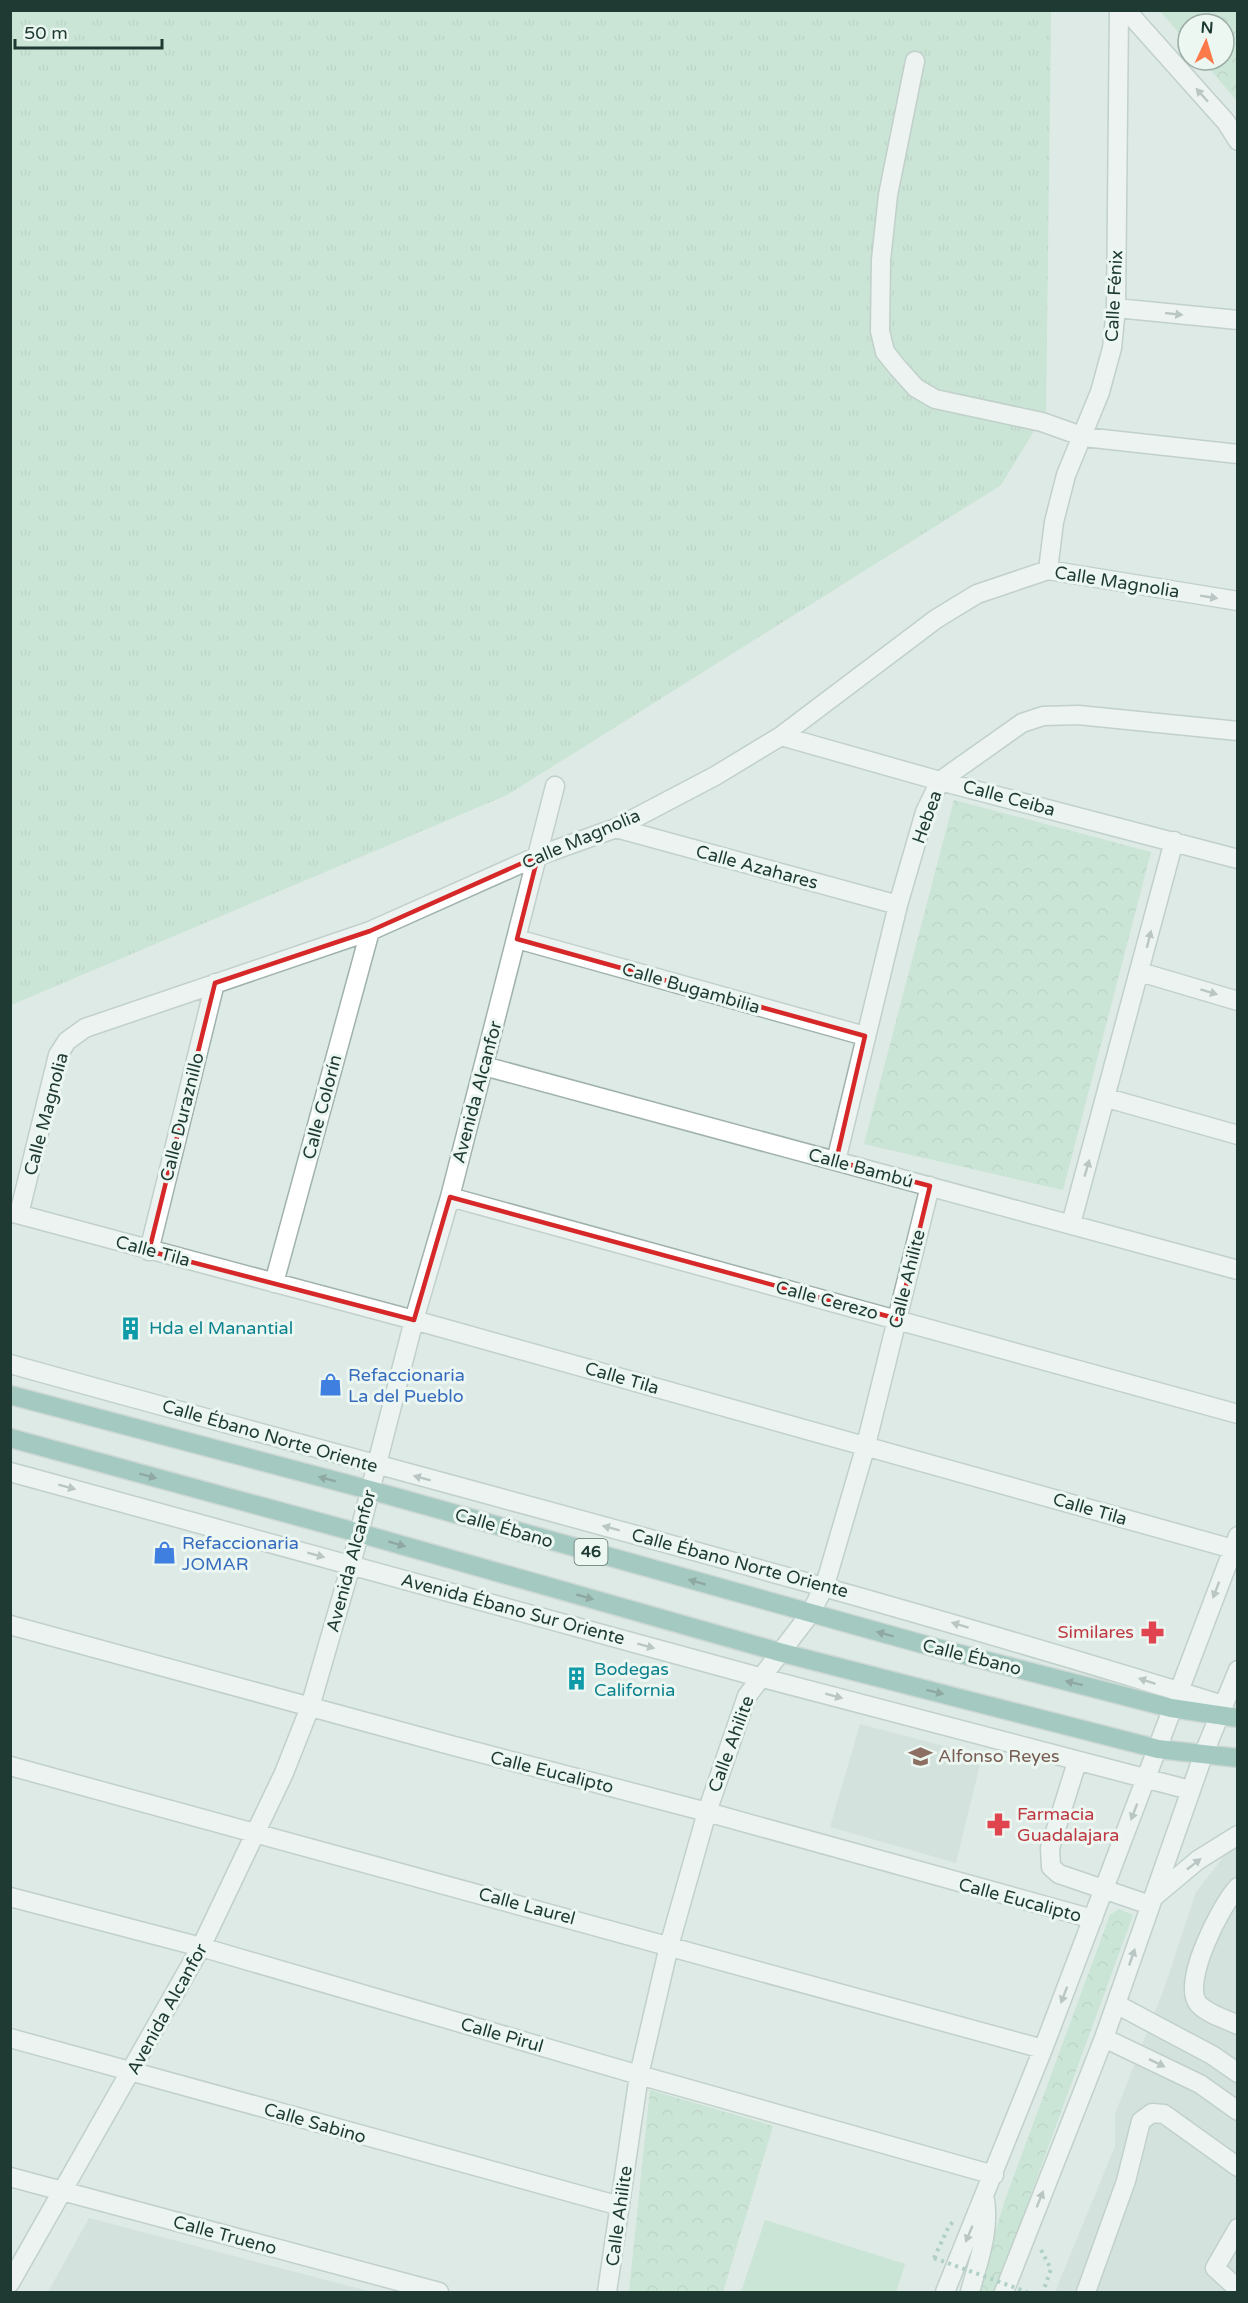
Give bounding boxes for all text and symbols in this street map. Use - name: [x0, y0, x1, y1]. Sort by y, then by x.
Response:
- scale bar: [15, 12, 162, 50]
- north arrow: [1176, 12, 1236, 72]
- text: N: [1200, 18, 1214, 38]
- text: 50 m: [24, 22, 68, 44]
- one-way arrow: [1196, 88, 1209, 103]
- street label: Calle Fénix: [1101, 249, 1127, 343]
- one-way arrow: [1165, 309, 1184, 319]
- street label: Calle Magnolia: [1053, 561, 1181, 603]
- one-way arrow: [1200, 592, 1219, 601]
- street label: Calle Ceiba: [960, 775, 1058, 821]
- street label: Hebea: [907, 787, 947, 847]
- street label: Calle Magnolia: [519, 804, 643, 874]
- street label: Calle Azahares: [694, 840, 820, 894]
- one-way arrow: [1144, 930, 1154, 948]
- street label: Calle Bugambilia: [619, 958, 763, 1018]
- one-way arrow: [1200, 988, 1218, 997]
- street label: Avenida Alcanfor: [447, 1018, 507, 1166]
- street label: Calle Magnolia: [19, 1050, 73, 1178]
- street label: Calle Duraznillo: [155, 1050, 209, 1184]
- street label: Calle Colorín: [297, 1052, 347, 1162]
- street label: Calle Bambú: [806, 1143, 916, 1193]
- one-way arrow: [1083, 1159, 1092, 1177]
- street label: Calle Ahilite: [884, 1227, 930, 1331]
- street label: Calle Tila: [113, 1230, 193, 1272]
- street label: Calle Cerezo: [773, 1276, 881, 1324]
- building icon: Hda el Manantial: [118, 1315, 144, 1341]
- place label: Hda el Manantial: [149, 1317, 293, 1339]
- street label: Calle Tila: [582, 1357, 662, 1399]
- place label: Refaccionaria La del Pueblo: [348, 1364, 465, 1407]
- shop icon: Refaccionaria La del Pueblo: [317, 1372, 343, 1398]
- street label: Calle Ébano Norte Oriente: [160, 1395, 380, 1477]
- one-way arrow: [139, 1471, 157, 1481]
- one-way arrow: [318, 1473, 337, 1483]
- one-way arrow: [413, 1473, 431, 1482]
- one-way arrow: [58, 1483, 76, 1492]
- street label: Avenida Alcanfor: [321, 1487, 381, 1635]
- street label: Calle Tila: [1050, 1488, 1130, 1530]
- street label: Calle Ébano: [452, 1503, 556, 1553]
- one-way arrow: [602, 1523, 620, 1533]
- street label: Calle Ébano Norte Oriente: [629, 1523, 851, 1603]
- place label: Refaccionaria JOMAR: [182, 1532, 299, 1575]
- road number: 46: [574, 1539, 608, 1565]
- shop icon: Refaccionaria JOMAR: [151, 1540, 177, 1566]
- one-way arrow: [388, 1540, 406, 1549]
- one-way arrow: [307, 1551, 325, 1560]
- street label: Avenida Ébano Sur Oriente: [399, 1569, 627, 1649]
- one-way arrow: [688, 1577, 706, 1586]
- one-way arrow: [1211, 1582, 1221, 1600]
- one-way arrow: [576, 1593, 594, 1602]
- pharmacy icon: Similares: [1139, 1619, 1165, 1645]
- one-way arrow: [951, 1620, 969, 1629]
- place label: Similares: [1058, 1621, 1134, 1643]
- one-way arrow: [876, 1629, 894, 1638]
- street label: Calle Ébano: [920, 1634, 1024, 1680]
- one-way arrow: [637, 1642, 655, 1651]
- place label: Bodegas California: [594, 1658, 675, 1701]
- building icon: Bodegas California: [563, 1666, 589, 1692]
- one-way arrow: [1138, 1675, 1156, 1685]
- one-way arrow: [1065, 1678, 1083, 1687]
- one-way arrow: [926, 1688, 944, 1698]
- one-way arrow: [825, 1692, 843, 1701]
- street label: Calle Ahilite: [703, 1693, 759, 1795]
- school or university icon: Alfonso Reyes: [907, 1743, 933, 1769]
- place label: Alfonso Reyes: [938, 1745, 1060, 1767]
- street label: Calle Eucalipto: [488, 1746, 616, 1798]
- place label: Farmacia Guadalajara: [1017, 1803, 1119, 1846]
- one-way arrow: [1129, 1804, 1139, 1822]
- pharmacy icon: Farmacia Guadalajara: [986, 1811, 1012, 1837]
- one-way arrow: [1186, 1858, 1201, 1870]
- street label: Calle Eucalipto: [956, 1873, 1084, 1927]
- street label: Calle Laurel: [476, 1883, 578, 1929]
- street label: Avenida Alcanfor: [122, 1940, 212, 2078]
- one-way arrow: [1127, 1948, 1137, 1966]
- one-way arrow: [1059, 1986, 1069, 2004]
- street label: Calle Pirul: [458, 2013, 546, 2057]
- one-way arrow: [1148, 2059, 1165, 2068]
- street label: Calle Sabino: [261, 2098, 369, 2148]
- street label: Calle Ahilite: [601, 2164, 637, 2268]
- one-way arrow: [1036, 2189, 1046, 2207]
- street label: Calle Trueno: [171, 2211, 279, 2259]
- one-way arrow: [964, 2226, 974, 2244]

